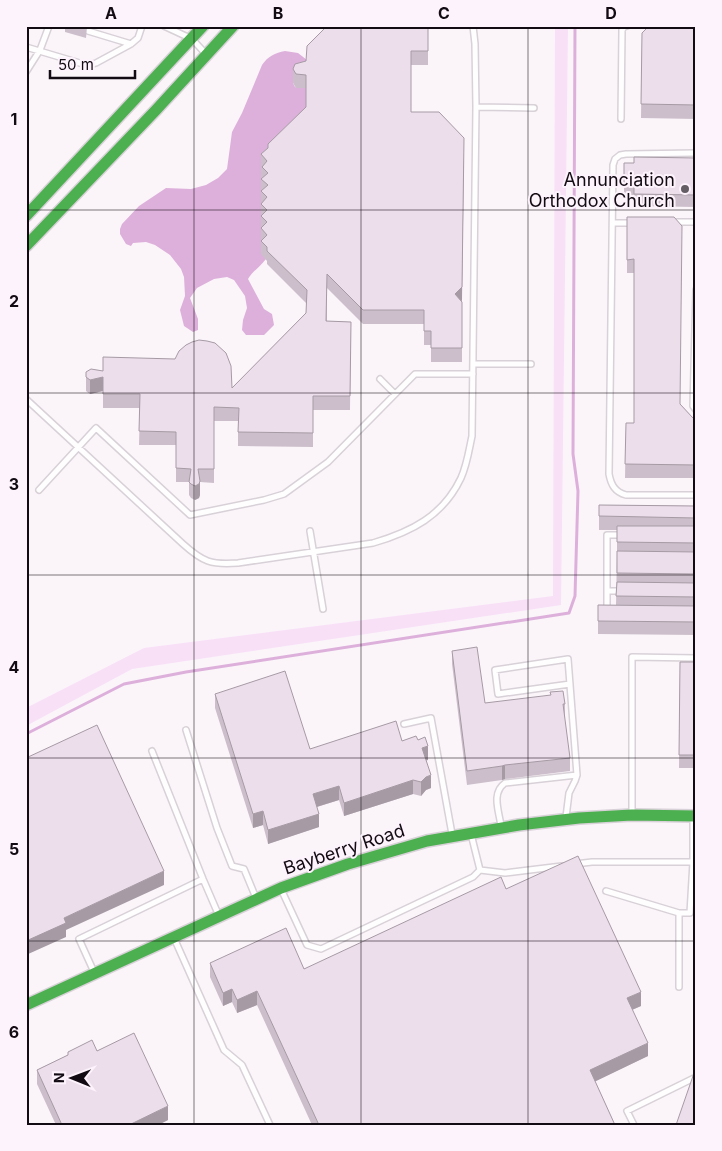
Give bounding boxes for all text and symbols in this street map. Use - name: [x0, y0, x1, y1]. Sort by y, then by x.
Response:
- text: A: [105, 3, 117, 23]
- text: B: [273, 3, 283, 23]
- text: C: [438, 3, 450, 23]
- text: D: [605, 3, 617, 23]
- scale bar: [50, 48, 135, 80]
- text: 50 m: [58, 55, 94, 74]
- text: 1: [11, 109, 17, 129]
- place label: Annunciation Orthodox Church: [529, 169, 675, 211]
- marker: Annunciation Orthodox Church: [679, 183, 691, 195]
- text: 2: [9, 291, 19, 311]
- text: 3: [9, 474, 19, 494]
- text: 4: [9, 657, 20, 677]
- street label: Bayberry Road: [281, 820, 407, 878]
- text: 5: [9, 839, 19, 859]
- text: 6: [9, 1022, 19, 1042]
- north arrow: [48, 1054, 98, 1104]
- text: N: [50, 1072, 67, 1083]

